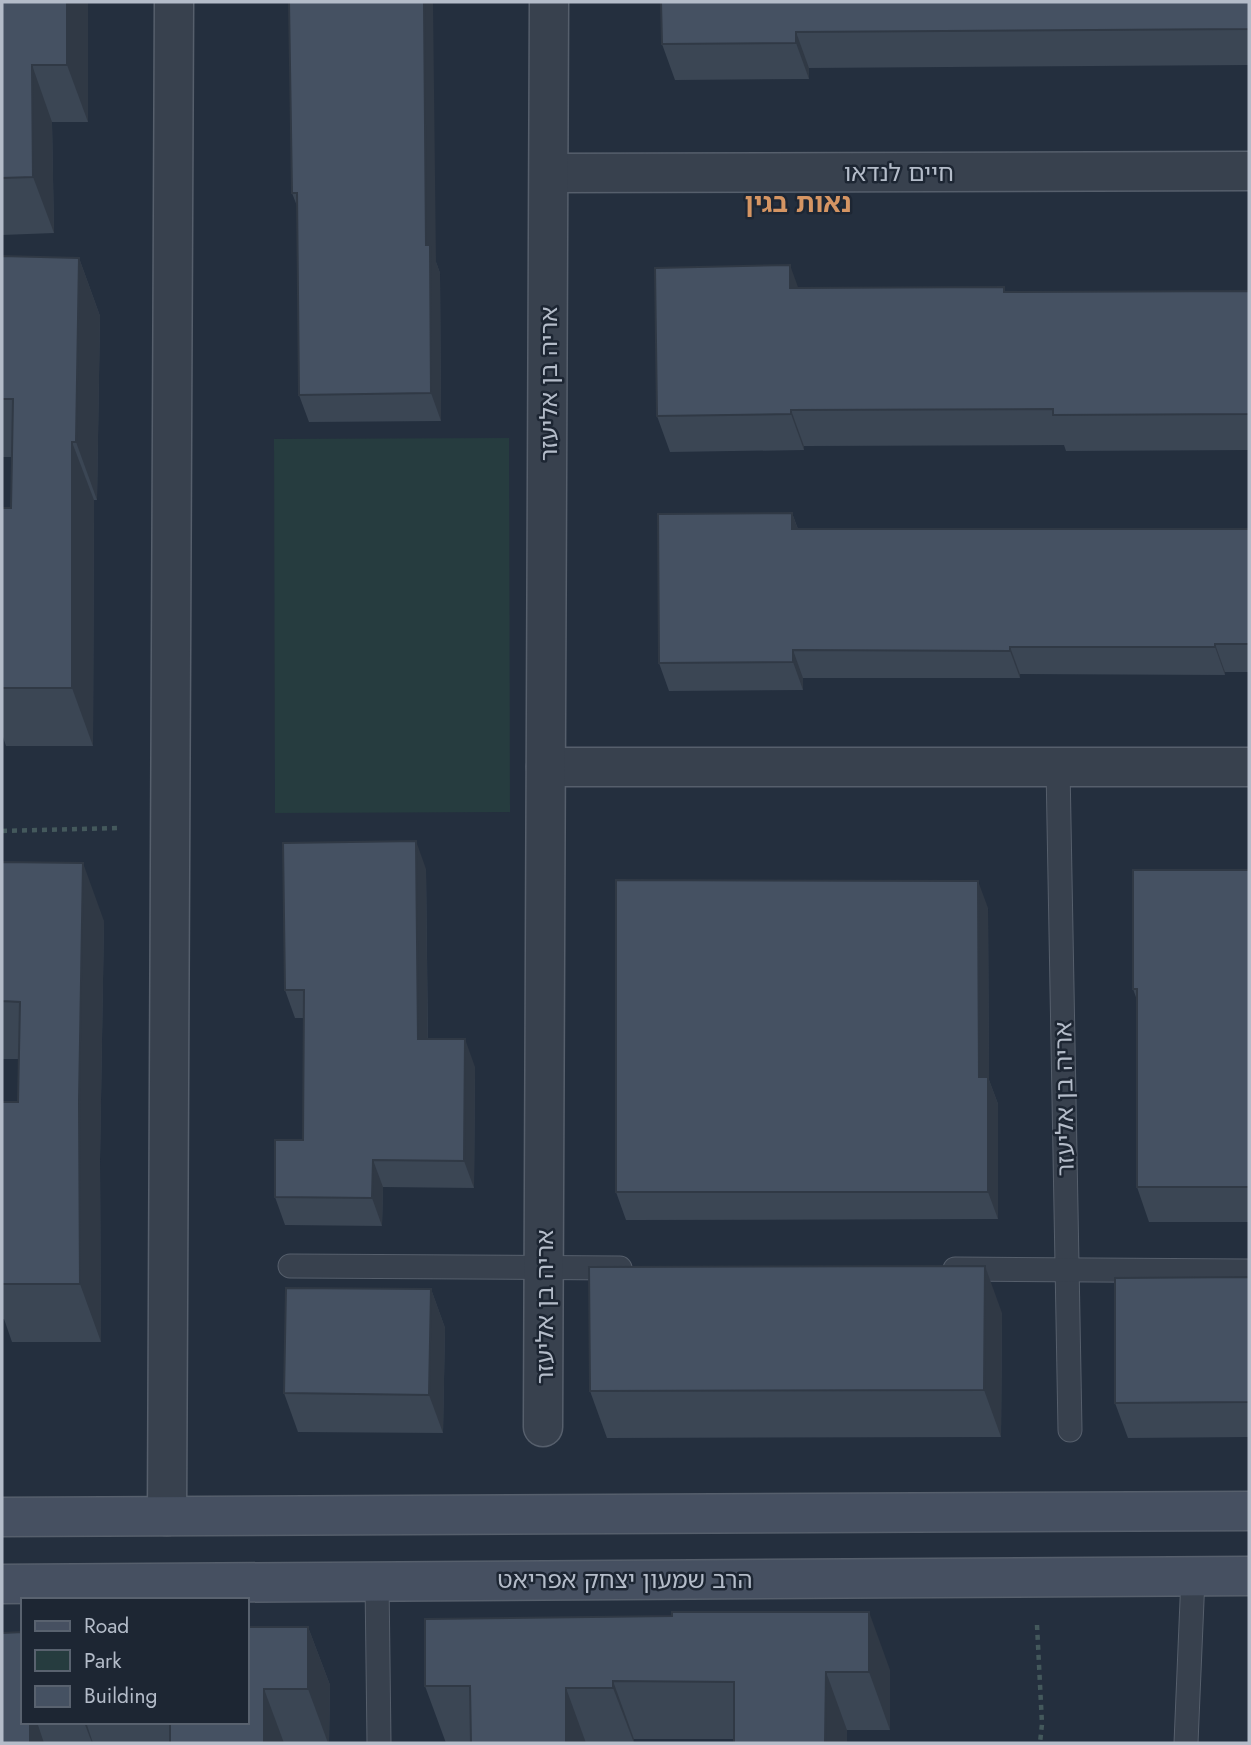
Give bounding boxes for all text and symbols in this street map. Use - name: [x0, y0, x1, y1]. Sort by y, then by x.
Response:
- street label: חיים לנדאו: [844, 155, 954, 190]
- district label: נאות בגין: [745, 184, 851, 222]
- street label: אריה בן אליעזר: [531, 307, 566, 461]
- street label: אריה בן אליעזר: [1045, 1021, 1083, 1177]
- street label: אריה בן אליעזר: [527, 1230, 562, 1384]
- street label: הרב שמעון יצחק אפריאט: [497, 1562, 753, 1597]
- legend: [21, 1598, 248, 1724]
- text: Road: [84, 1611, 129, 1641]
- text: Park: [84, 1646, 122, 1676]
- text: Building: [84, 1681, 157, 1711]

